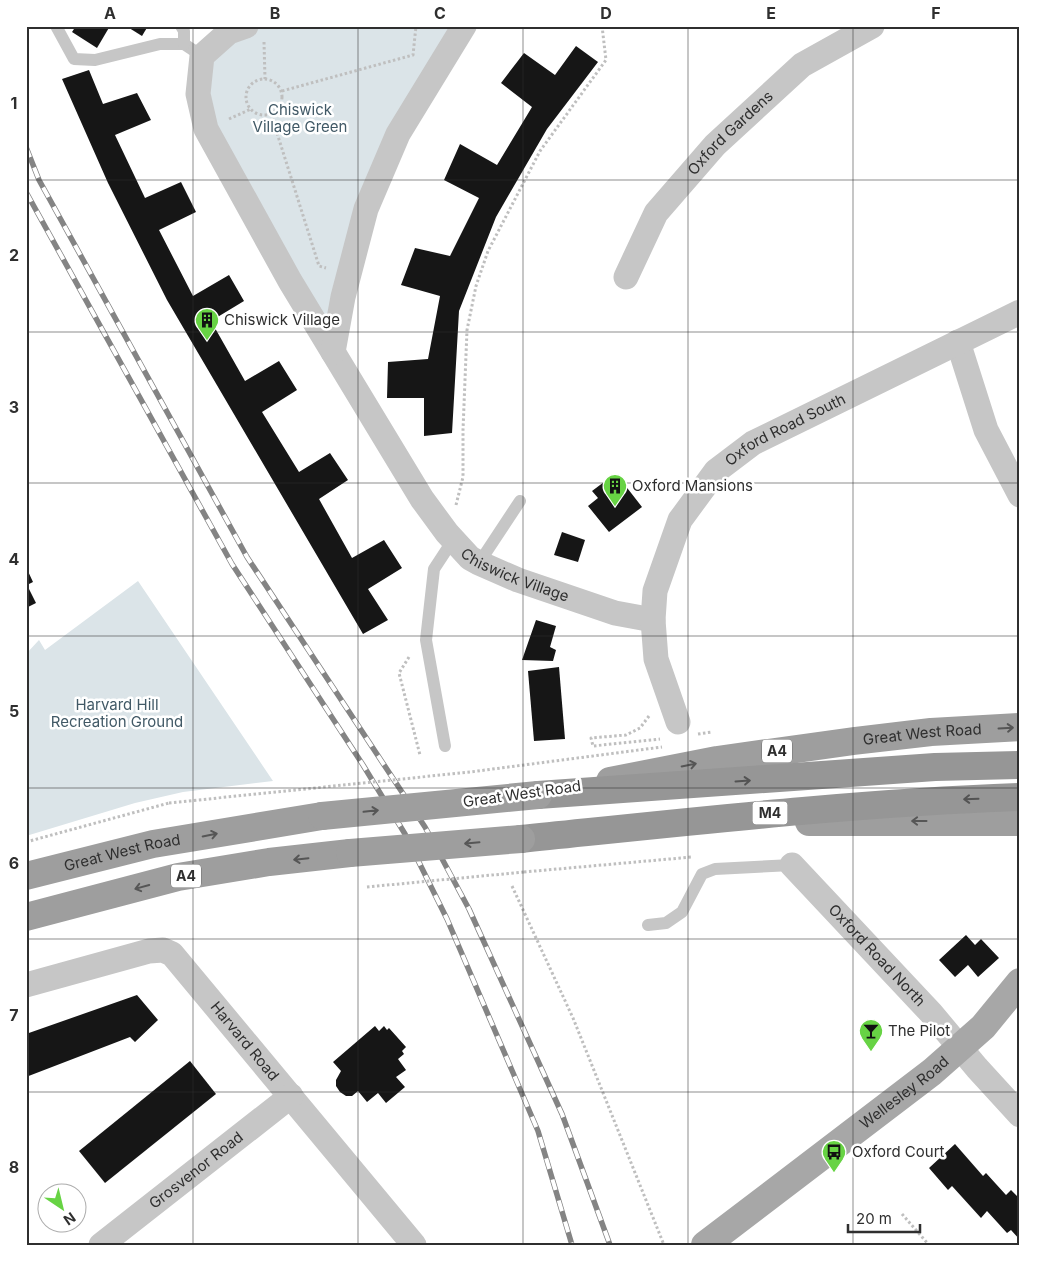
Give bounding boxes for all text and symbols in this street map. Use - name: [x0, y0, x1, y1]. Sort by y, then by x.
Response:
- text: A: [104, 3, 116, 23]
- text: B: [270, 3, 280, 23]
- text: C: [434, 3, 446, 23]
- text: D: [600, 3, 612, 23]
- text: E: [766, 3, 776, 23]
- text: F: [931, 3, 941, 23]
- street label: Oxford Gardens: [683, 86, 777, 179]
- text: 1: [11, 93, 17, 113]
- park label: Chiswick Village Green: [253, 100, 347, 136]
- text: 2: [9, 245, 19, 265]
- building icon: Chiswick Village: [194, 307, 220, 341]
- place label: Chiswick Village: [224, 310, 340, 329]
- street label: Oxford Road South: [721, 389, 848, 470]
- text: 3: [9, 397, 19, 417]
- building icon: Oxford Mansions: [602, 473, 628, 507]
- place label: Oxford Mansions: [632, 476, 753, 495]
- street label: Chiswick Village: [457, 544, 572, 606]
- text: 4: [9, 549, 20, 569]
- park label: Harvard Hill Recreation Ground: [51, 695, 183, 731]
- text: 5: [9, 701, 19, 721]
- street label: Great West Road: [862, 719, 982, 749]
- one-way arrow: [998, 723, 1014, 733]
- road number: A4: [762, 739, 792, 762]
- one-way arrow: [680, 760, 696, 770]
- street label: Great West Road: [462, 776, 582, 811]
- one-way arrow: [735, 777, 751, 786]
- one-way arrow: [963, 794, 979, 803]
- road number: M4: [752, 801, 788, 824]
- one-way arrow: [363, 806, 379, 816]
- one-way arrow: [911, 817, 927, 826]
- one-way arrow: [202, 829, 218, 839]
- street label: Great West Road: [62, 830, 182, 875]
- one-way arrow: [465, 838, 481, 847]
- text: 6: [9, 853, 19, 873]
- one-way arrow: [294, 854, 310, 864]
- road number: A4: [171, 864, 201, 888]
- one-way arrow: [134, 883, 150, 892]
- street label: Oxford Road North: [825, 900, 930, 1010]
- street label: Harvard Road: [207, 997, 283, 1084]
- text: 7: [9, 1005, 19, 1025]
- bar icon: The Pilot: [858, 1018, 884, 1052]
- place label: The Pilot: [888, 1021, 950, 1040]
- street label: Wellesley Road: [856, 1052, 953, 1133]
- street label: Grosvenor Road: [145, 1127, 247, 1213]
- bus stop icon: Oxford Court: [821, 1139, 847, 1173]
- place label: Oxford Court: [852, 1142, 945, 1161]
- text: 8: [9, 1157, 19, 1177]
- north arrow: [38, 1184, 88, 1234]
- scale bar: [848, 1201, 921, 1233]
- text: N: [60, 1209, 79, 1229]
- text: 20 m: [856, 1209, 892, 1228]

